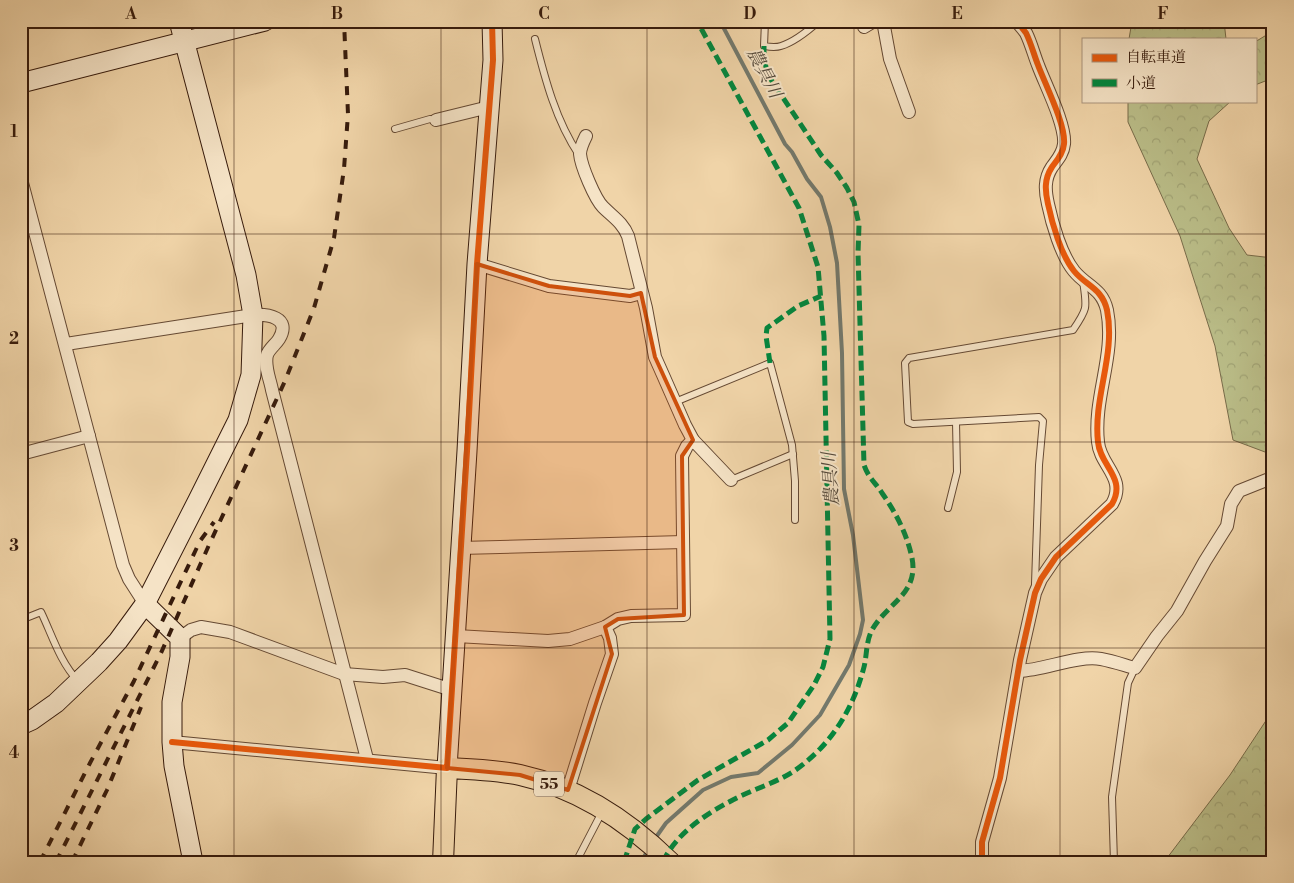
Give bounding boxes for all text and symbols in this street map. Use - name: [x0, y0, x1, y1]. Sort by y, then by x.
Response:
- text: A: [124, 4, 137, 24]
- text: B: [331, 4, 343, 24]
- text: C: [538, 4, 550, 24]
- text: D: [744, 4, 757, 24]
- text: E: [951, 4, 963, 24]
- text: F: [1157, 4, 1169, 24]
- legend: [1082, 38, 1256, 102]
- water label: 農具川: [741, 44, 788, 104]
- text: 自転車道: [1126, 48, 1186, 67]
- text: 小道: [1126, 74, 1156, 93]
- text: 1: [10, 122, 18, 142]
- text: 2: [9, 329, 19, 349]
- water label: 農具川: [818, 449, 844, 507]
- text: 3: [9, 536, 19, 556]
- text: 4: [9, 743, 20, 763]
- road number: 55: [534, 772, 564, 796]

